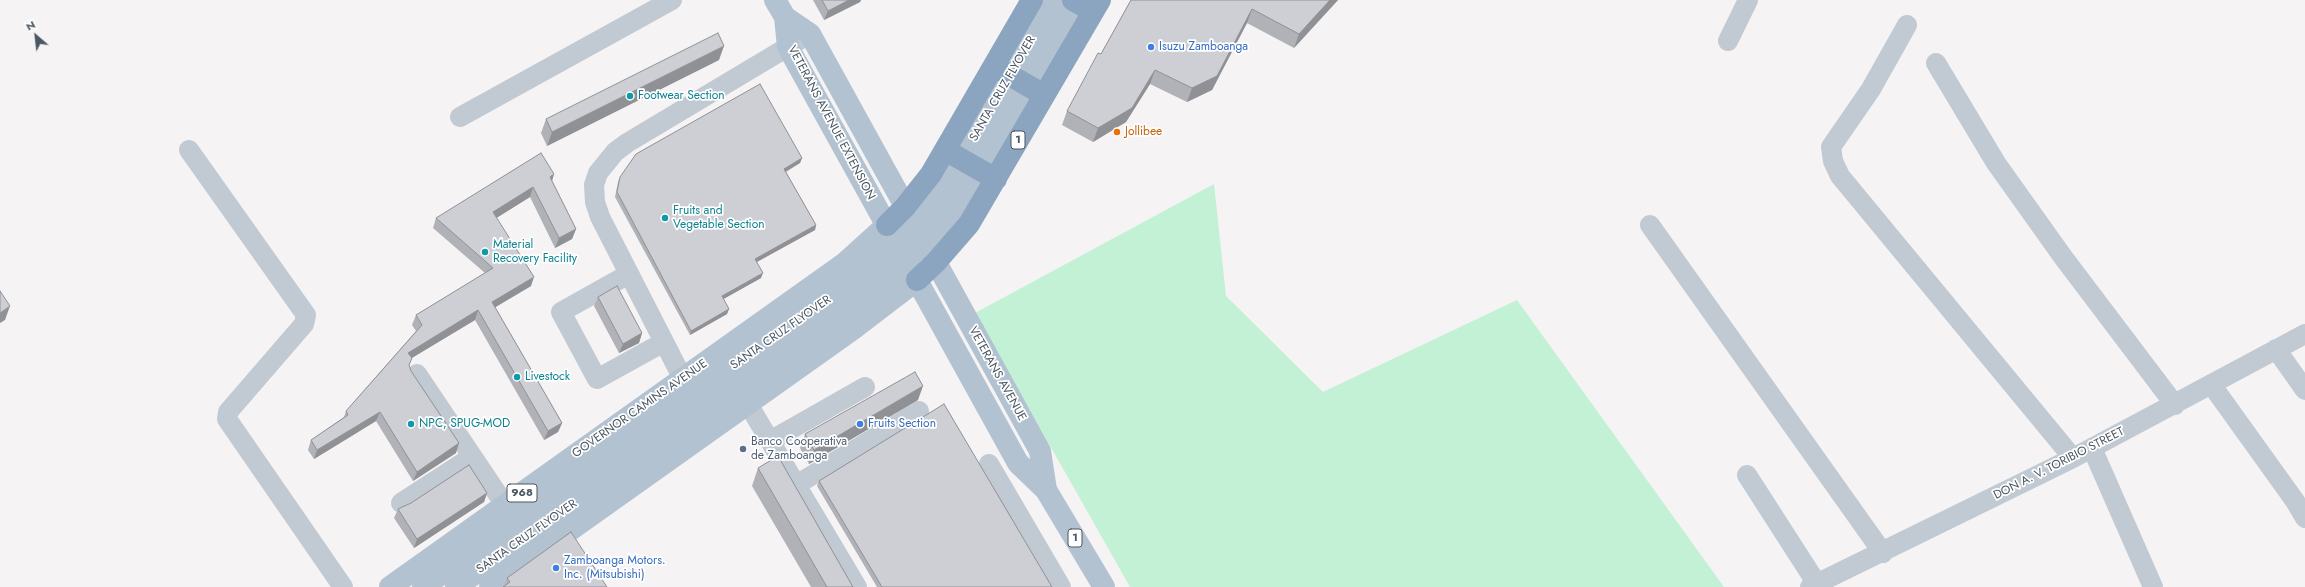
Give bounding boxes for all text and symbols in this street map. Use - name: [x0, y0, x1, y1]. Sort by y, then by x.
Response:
- north arrow: [16, 16, 56, 56]
- text: N: [23, 16, 38, 35]
- street label: SANTA CRUZ FLYOVER: [967, 34, 1039, 144]
- place label: Isuzu Zamboanga: [1159, 40, 1248, 54]
- marker: Isuzu Zamboanga: [1146, 42, 1156, 52]
- street label: VETERANS AVENUE EXTENSION: [784, 43, 878, 203]
- place label: Footwear Section: [638, 89, 725, 103]
- marker: Footwear Section: [625, 91, 635, 101]
- place label: Jollibee: [1125, 125, 1162, 139]
- marker: Jollibee: [1112, 127, 1122, 137]
- road number: 1: [1011, 131, 1025, 149]
- place label: Fruits and Vegetable Section: [673, 204, 765, 232]
- marker: Fruits and Vegetable Section: [660, 213, 670, 223]
- place label: Material Recovery Facility: [493, 238, 577, 266]
- marker: Material Recovery Facility: [480, 247, 490, 257]
- street label: SANTA CRUZ FLYOVER: [728, 293, 834, 373]
- street label: VETERANS AVENUE: [965, 324, 1029, 424]
- street label: GOVERNOR CAMINS AVENUE: [570, 357, 710, 461]
- place label: Livestock: [525, 370, 570, 384]
- marker: Livestock: [512, 372, 522, 382]
- place label: NPC, SPUG-MOD: [419, 417, 510, 431]
- place label: Fruits Section: [868, 417, 936, 431]
- marker: NPC, SPUG-MOD: [406, 419, 416, 429]
- marker: Fruits Section: [855, 419, 865, 429]
- street label: DON A. V. TORIBIO STREET: [1991, 425, 2127, 503]
- place label: Banco Cooperativa de Zamboanga: [751, 435, 847, 463]
- marker: Banco Cooperativa de Zamboanga: [738, 444, 748, 454]
- road number: 968: [507, 484, 537, 502]
- street label: SANTA CRUZ FLYOVER: [474, 497, 580, 577]
- road number: 1: [1068, 529, 1082, 547]
- place label: Zamboanga Motors. Inc. (Mitsubishi): [564, 554, 666, 582]
- marker: Zamboanga Motors. Inc. (Mitsubishi): [551, 563, 561, 573]

